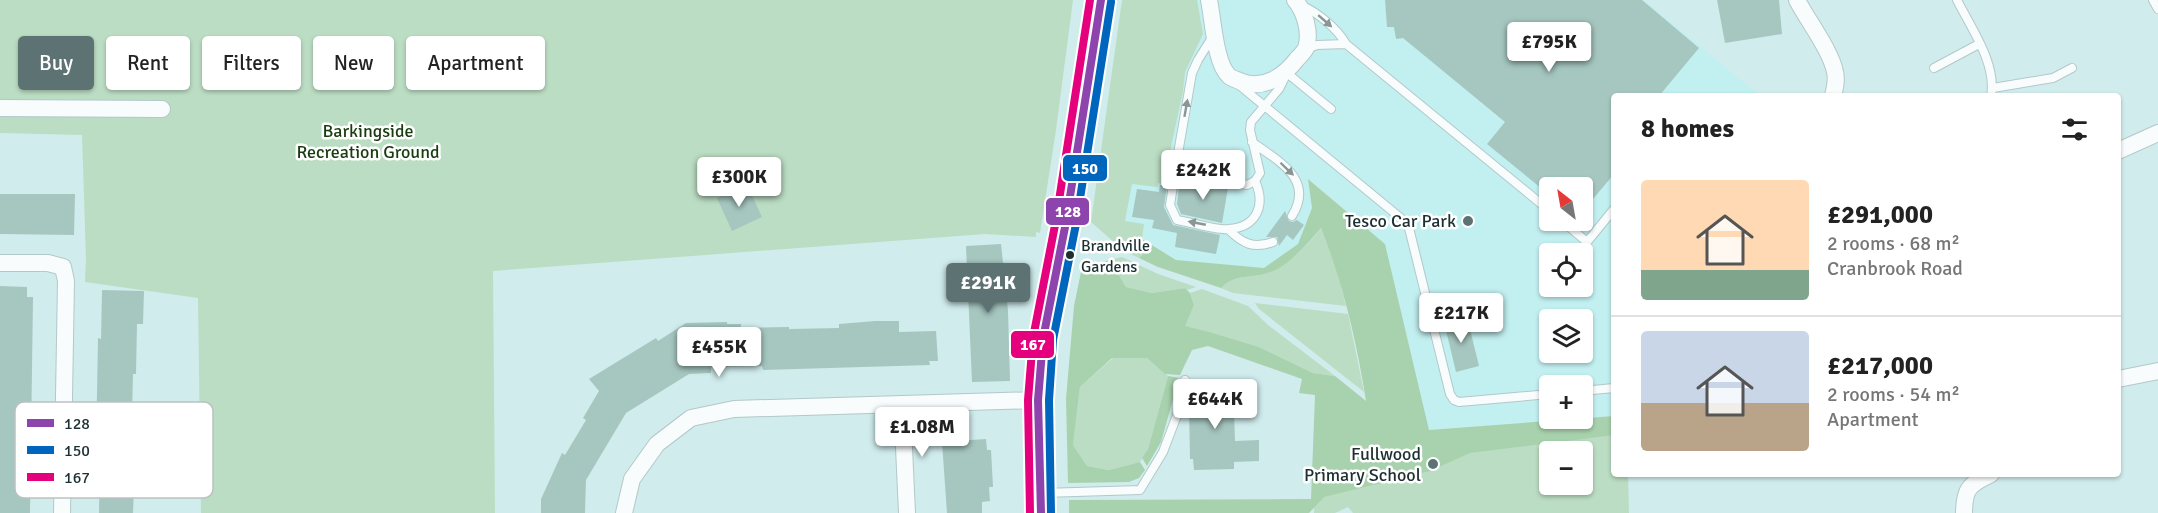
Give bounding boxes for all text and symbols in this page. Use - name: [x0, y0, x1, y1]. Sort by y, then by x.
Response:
- one-way arrow: [1317, 14, 1332, 27]
- pin: £795K: [1507, 22, 1591, 73]
- text: £795K: [1521, 29, 1577, 54]
- chip: Buy: [18, 36, 94, 90]
- chip: Rent: [106, 36, 190, 90]
- chip: Filters: [202, 36, 301, 90]
- chip: New: [313, 36, 394, 90]
- chip: Apartment: [406, 36, 545, 90]
- one-way arrow: [1181, 99, 1190, 118]
- text: 8 homes: [1641, 113, 1734, 145]
- icon: filters: [2058, 113, 2091, 146]
- park label: Barkingside Recreation Ground: [296, 120, 440, 163]
- pin: £242K: [1161, 150, 1245, 201]
- line badge: 150: [1062, 154, 1108, 182]
- pin: £300K: [697, 157, 781, 208]
- text: £242K: [1175, 157, 1231, 182]
- text: 150: [1072, 159, 1098, 179]
- one-way arrow: [1279, 162, 1294, 176]
- text: £300K: [711, 164, 767, 189]
- north arrow: [1539, 177, 1593, 231]
- map controls: [1539, 177, 1593, 495]
- line badge: 128: [1045, 197, 1090, 226]
- text: £291,000: [1827, 199, 1933, 231]
- text: 128: [1055, 202, 1081, 222]
- icon: home: [1689, 204, 1761, 276]
- place label: Tesco Car Park: [1345, 210, 1456, 232]
- marker: Tesco Car Park: [1461, 214, 1475, 228]
- one-way arrow: [1187, 218, 1206, 227]
- text: 2 rooms · 68 m²: [1827, 231, 1960, 256]
- place label: Brandville Gardens: [1081, 236, 1150, 277]
- button: locate: [1539, 243, 1593, 297]
- marker: Brandville Gardens: [1064, 249, 1076, 261]
- text: Cranbrook Road: [1827, 256, 1963, 281]
- pin: £291K: [946, 263, 1030, 314]
- text: £291K: [960, 270, 1016, 295]
- pin: £217K: [1419, 293, 1503, 344]
- text: £217K: [1433, 300, 1489, 325]
- button: layers: [1539, 309, 1593, 363]
- pin: £455K: [677, 327, 761, 378]
- line badge: 167: [1010, 330, 1055, 359]
- text: £455K: [691, 334, 747, 359]
- text: 167: [1020, 335, 1046, 355]
- text: £217,000: [1827, 350, 1933, 382]
- icon: home: [1689, 355, 1761, 427]
- button: +: [1539, 375, 1593, 429]
- pin: £644K: [1173, 379, 1257, 430]
- text: 2 rooms · 54 m²: [1827, 382, 1960, 407]
- text: £644K: [1187, 386, 1243, 411]
- legend: [15, 402, 213, 498]
- pin: £1.08M: [873, 407, 971, 458]
- text: Apartment: [1827, 407, 1919, 432]
- text: 128: [64, 414, 90, 434]
- text: £1.08M: [889, 414, 955, 439]
- text: 150: [64, 441, 90, 461]
- button: −: [1539, 441, 1593, 495]
- place label: Fullwood Primary School: [1304, 443, 1421, 486]
- marker: Fullwood Primary School: [1426, 457, 1440, 471]
- text: 167: [64, 468, 90, 488]

